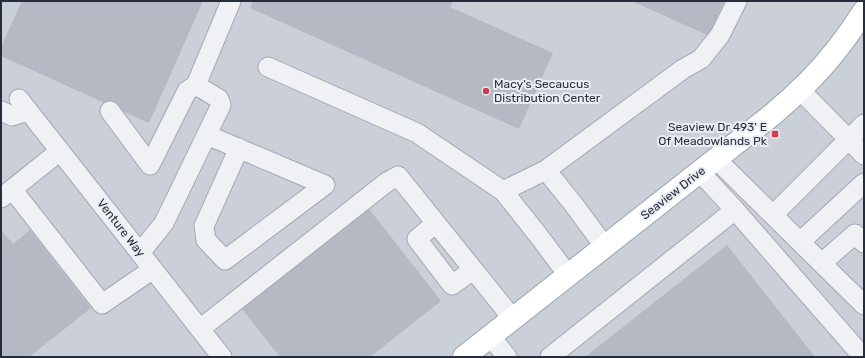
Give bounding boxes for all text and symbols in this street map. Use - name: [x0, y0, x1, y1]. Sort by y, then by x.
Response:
- place label: Macy's Secaucus Distribution Center: [494, 77, 601, 105]
- marker: Macy's Secaucus Distribution Center: [481, 86, 491, 96]
- place label: Seaview Dr 493' E Of Meadowlands Pk: [658, 120, 768, 148]
- marker: Seaview Dr 493' E Of Meadowlands Pk: [770, 129, 780, 139]
- street label: Seaview Drive: [638, 163, 708, 223]
- street label: Venture Way: [94, 196, 148, 260]

